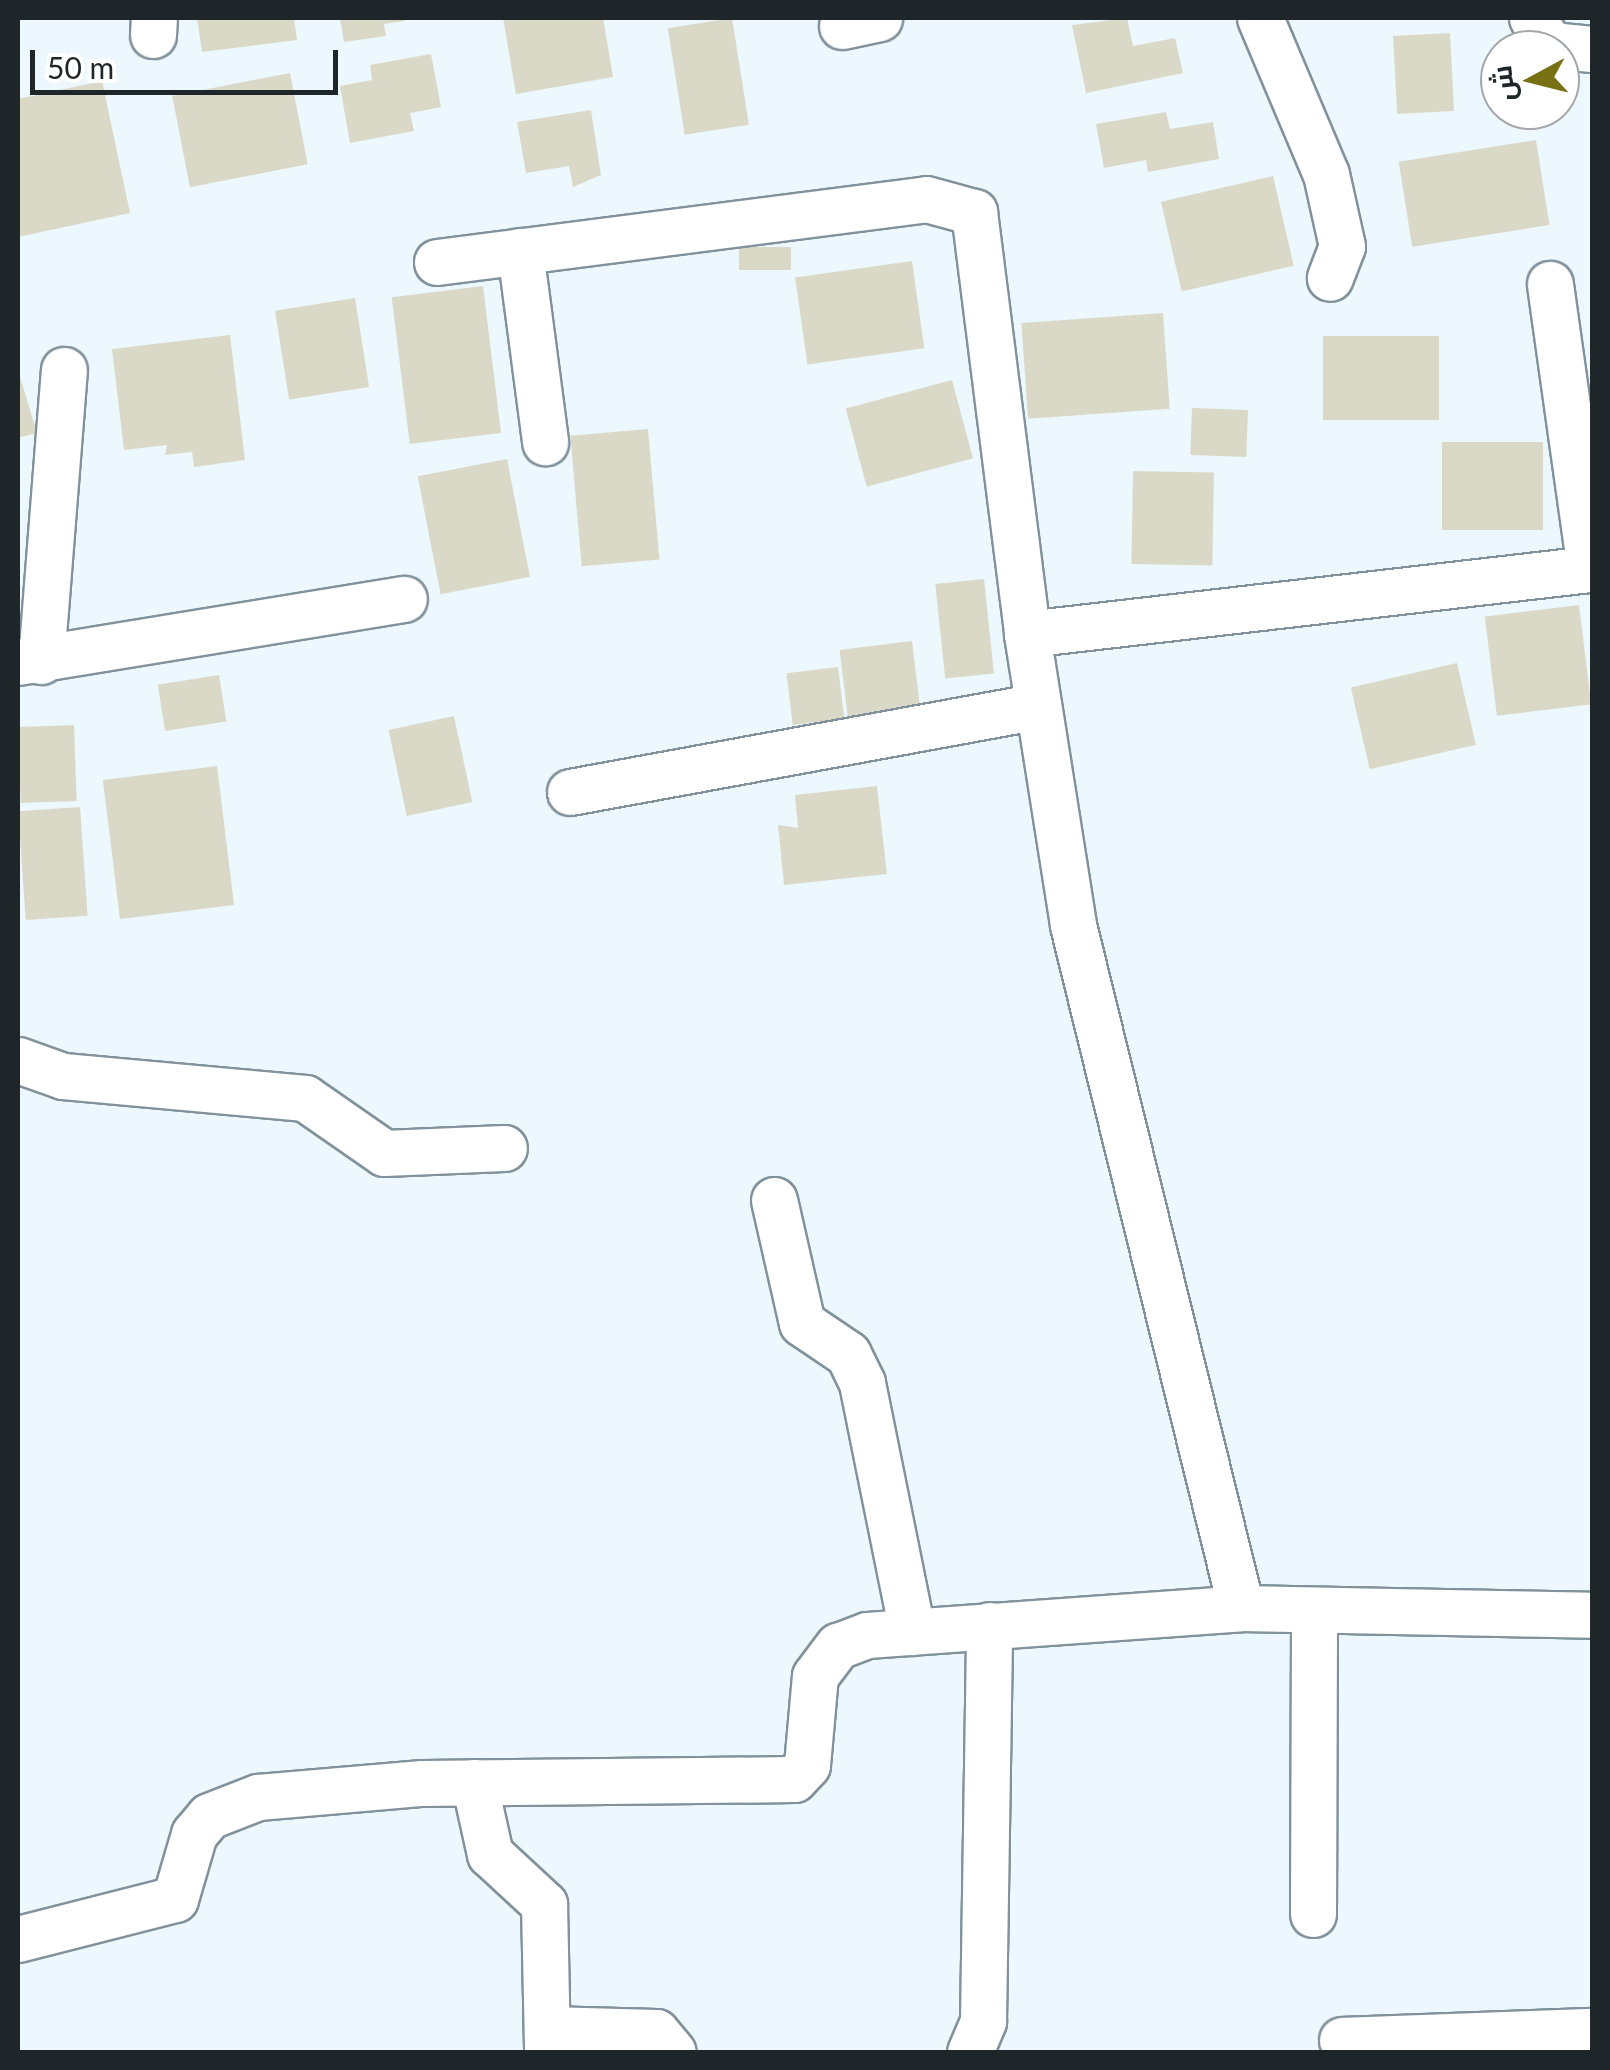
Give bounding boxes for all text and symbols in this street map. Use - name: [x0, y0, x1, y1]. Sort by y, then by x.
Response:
- scale bar: [35, 30, 342, 92]
- north arrow: [1480, 30, 1580, 130]
- text: 50 m: [47, 49, 114, 85]
- text: ش: [1483, 64, 1521, 103]

